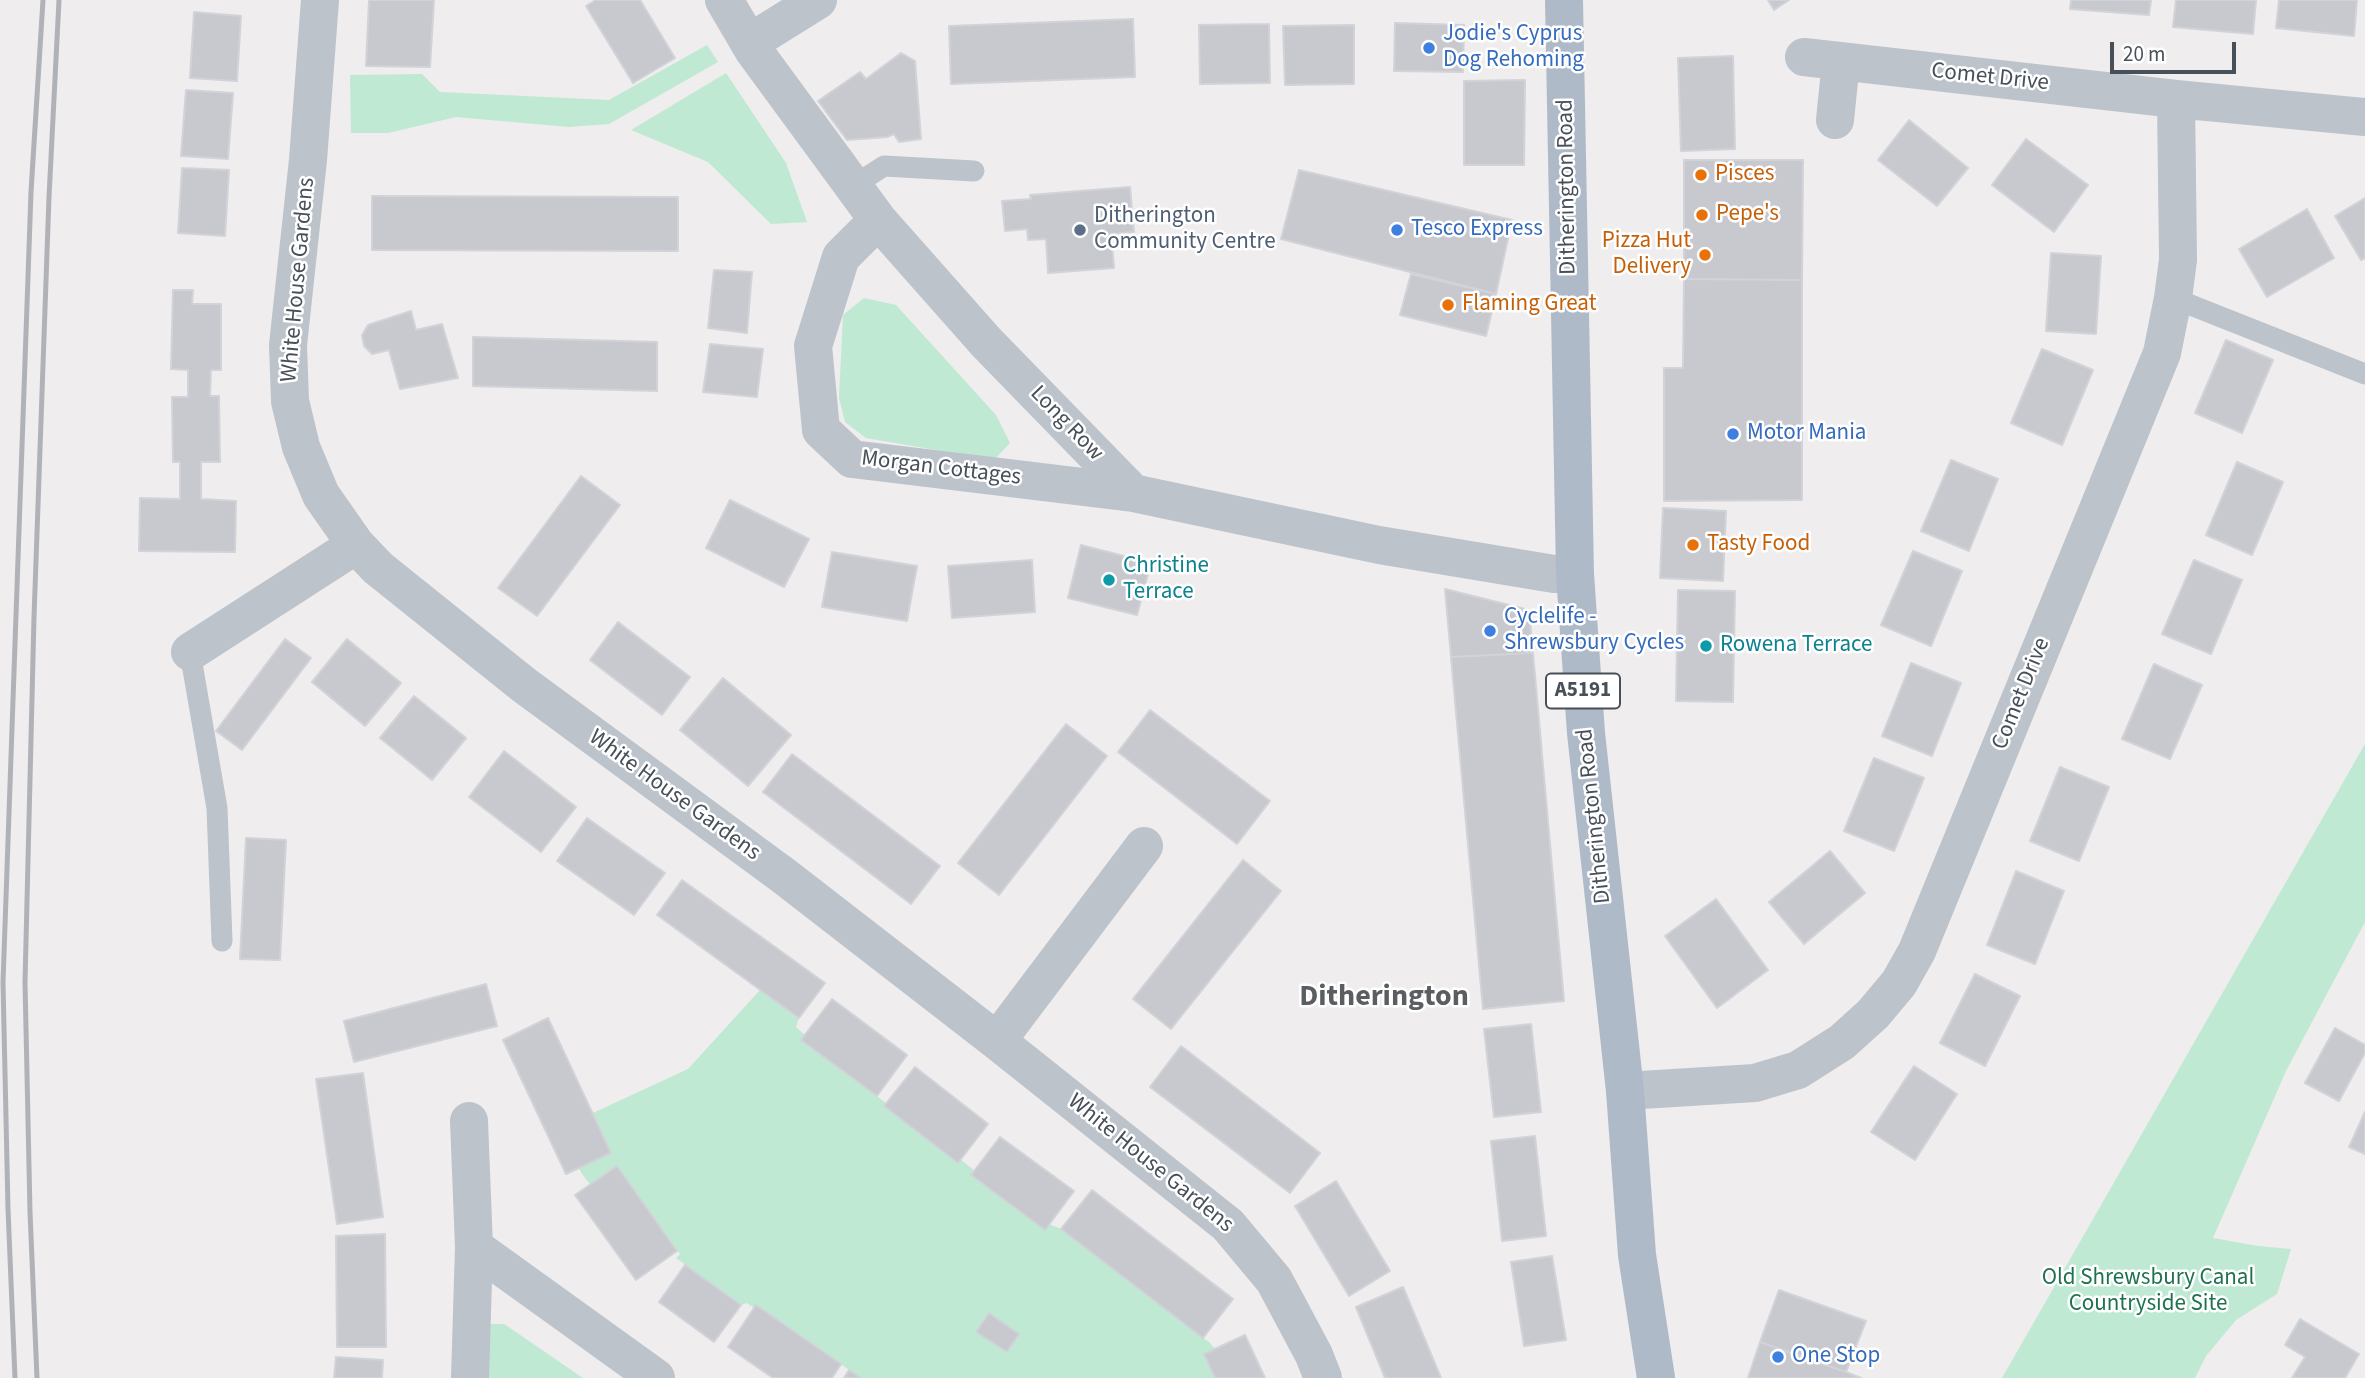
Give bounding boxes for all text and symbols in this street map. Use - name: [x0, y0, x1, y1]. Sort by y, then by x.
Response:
- place label: Jodie's Cyprus Dog Rehoming: [1443, 21, 1584, 75]
- scale bar: [2113, 28, 2239, 72]
- text: 20 m: [2123, 39, 2165, 69]
- marker: Jodie's Cyprus Dog Rehoming: [1421, 40, 1437, 56]
- street label: Comet Drive: [1930, 58, 2050, 98]
- street label: Ditherington Road: [1553, 99, 1583, 275]
- place label: Pisces: [1715, 161, 1774, 189]
- marker: Pisces: [1693, 167, 1709, 183]
- street label: White House Gardens: [276, 177, 322, 383]
- place label: Pepe's: [1716, 201, 1779, 229]
- place label: Ditherington Community Centre: [1094, 203, 1276, 257]
- marker: Pepe's: [1694, 207, 1710, 223]
- place label: Tesco Express: [1411, 216, 1543, 244]
- marker: Ditherington Community Centre: [1072, 222, 1088, 238]
- marker: Tesco Express: [1389, 222, 1405, 238]
- place label: Pizza Hut Delivery: [1602, 228, 1691, 282]
- marker: Pizza Hut Delivery: [1697, 247, 1713, 263]
- place label: Flaming Great: [1462, 291, 1596, 319]
- marker: Flaming Great: [1440, 297, 1456, 313]
- street label: Long Row: [1023, 381, 1109, 467]
- place label: Motor Mania: [1747, 420, 1866, 448]
- marker: Motor Mania: [1725, 426, 1741, 442]
- street label: Morgan Cottages: [860, 446, 1022, 492]
- place label: Tasty Food: [1707, 531, 1810, 559]
- marker: Tasty Food: [1685, 537, 1701, 553]
- place label: Christine Terrace: [1123, 553, 1209, 607]
- marker: Christine Terrace: [1101, 572, 1117, 588]
- place label: Cyclelife - Shrewsbury Cycles: [1504, 604, 1684, 658]
- marker: Cyclelife - Shrewsbury Cycles: [1482, 623, 1498, 639]
- place label: Rowena Terrace: [1720, 632, 1873, 660]
- street label: Comet Drive: [1987, 634, 2057, 754]
- marker: Rowena Terrace: [1698, 638, 1714, 654]
- road number: A5191: [1546, 674, 1620, 708]
- street label: White House Gardens: [583, 725, 765, 867]
- street label: Ditherington Road: [1572, 727, 1618, 905]
- district label: Ditherington: [1299, 980, 1469, 1016]
- street label: White House Gardens: [1062, 1089, 1238, 1239]
- park label: Old Shrewsbury Canal Countryside Site: [2042, 1265, 2254, 1319]
- place label: One Stop: [1792, 1343, 1880, 1371]
- marker: One Stop: [1770, 1349, 1786, 1365]

